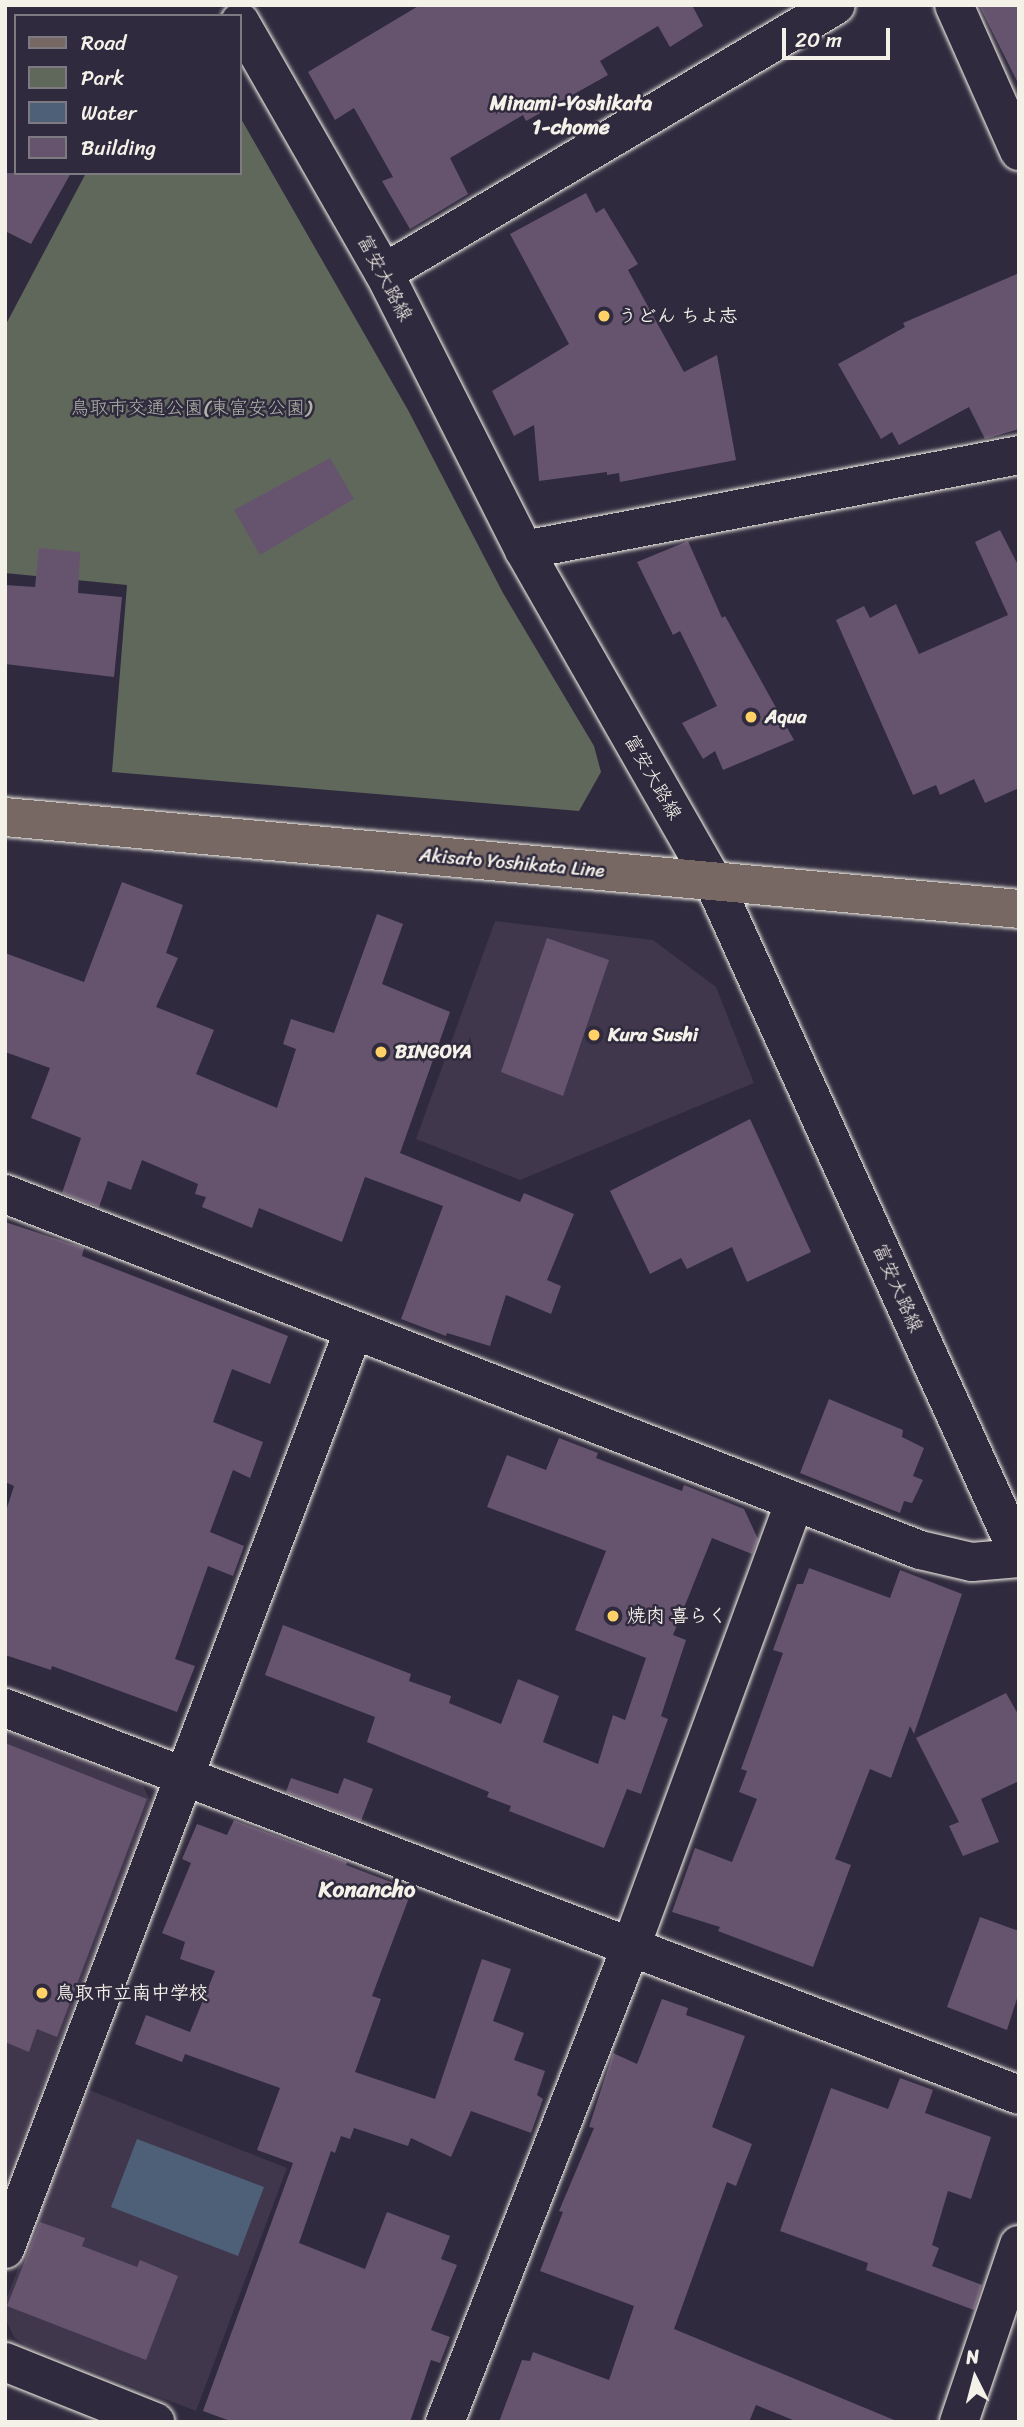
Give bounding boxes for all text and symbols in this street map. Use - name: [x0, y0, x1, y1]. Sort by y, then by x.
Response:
- legend: [14, 14, 242, 175]
- scale bar: [786, 14, 894, 58]
- text: 20 m: [795, 21, 842, 59]
- text: Road: [81, 24, 126, 62]
- text: Park: [81, 59, 124, 97]
- district label: Minami-Yoshikata 1-chome: [490, 90, 652, 140]
- text: Water: [81, 94, 136, 132]
- text: Building: [81, 129, 156, 167]
- street label: 富安大路線: [353, 231, 417, 325]
- place label: うどん ちよ志: [618, 305, 737, 327]
- marker: うどん ちよ志: [596, 308, 612, 324]
- park label: 鳥取市交通公園(東富安公園): [70, 397, 312, 419]
- place label: Aqua: [765, 706, 806, 728]
- marker: Aqua: [743, 709, 759, 725]
- street label: 富安大路線: [619, 730, 687, 824]
- street label: Akisato Yoshikata Line: [418, 844, 606, 882]
- place label: Kura Sushi: [608, 1024, 698, 1046]
- marker: Kura Sushi: [586, 1027, 602, 1043]
- place label: BINGOYA: [395, 1041, 472, 1063]
- marker: BINGOYA: [373, 1044, 389, 1060]
- street label: 富安大路線: [868, 1240, 928, 1336]
- place label: 焼肉 喜らく: [627, 1605, 727, 1627]
- marker: 焼肉 喜らく: [605, 1608, 621, 1624]
- district label: Konancho: [319, 1876, 415, 1904]
- place label: 鳥取市立南中学校: [56, 1982, 208, 2004]
- marker: 鳥取市立南中学校: [34, 1985, 50, 2001]
- text: N: [964, 2340, 981, 2374]
- north arrow: [940, 2343, 1010, 2413]

